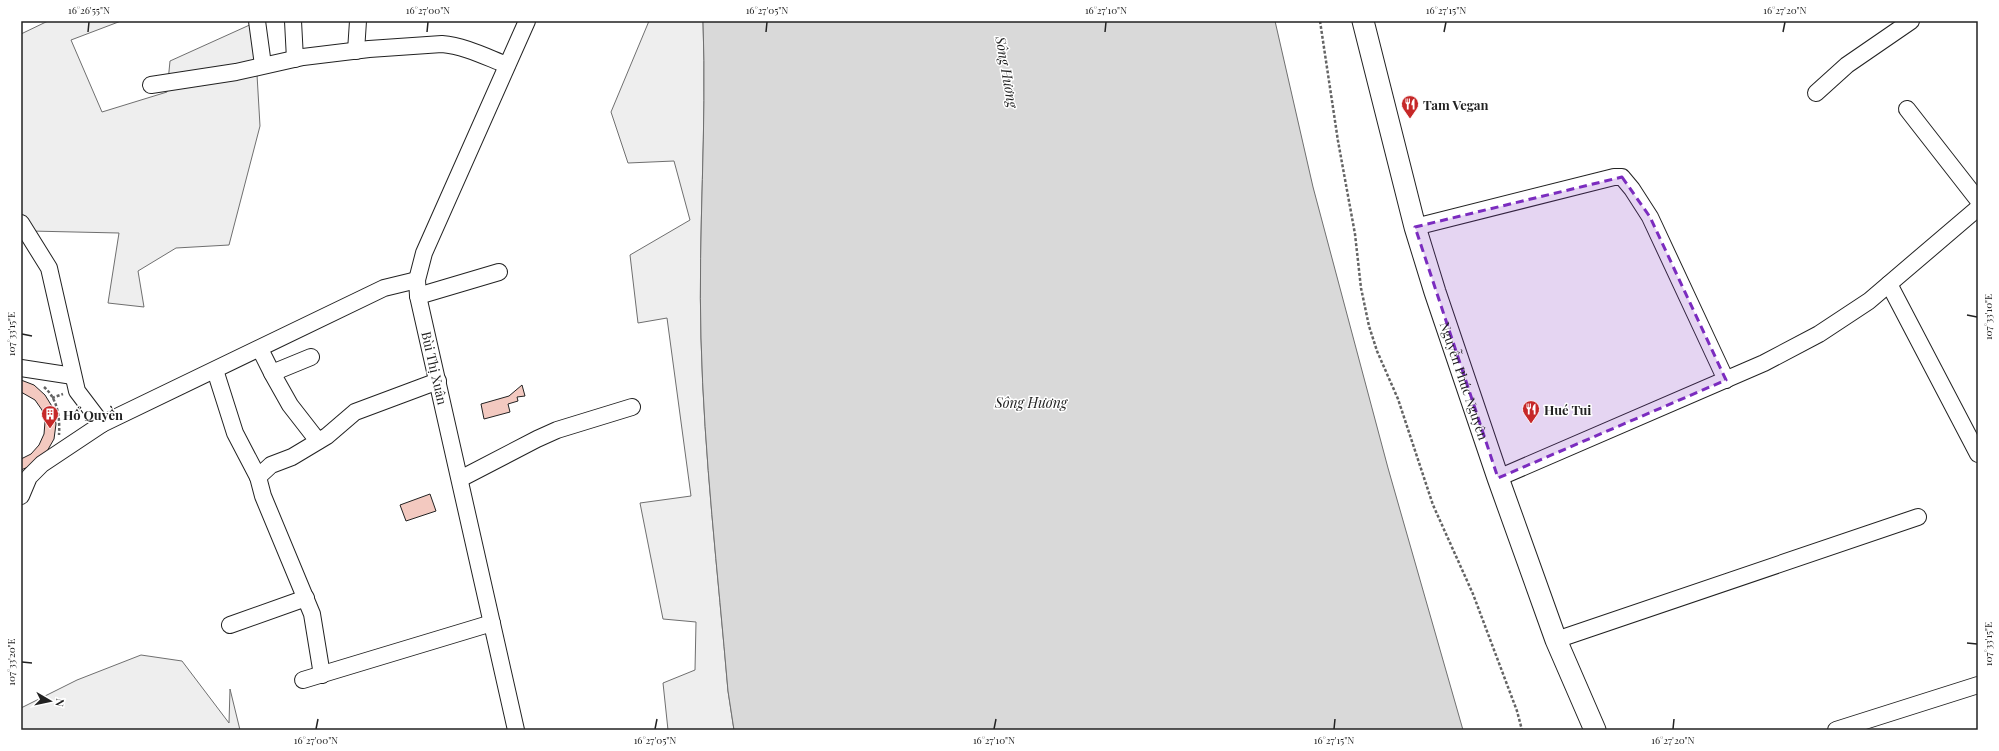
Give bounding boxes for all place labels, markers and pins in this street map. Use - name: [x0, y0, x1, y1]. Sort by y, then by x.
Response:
- restaurant icon: Tam Vegan: [1400, 94, 1420, 119]
- place label: Tam Vegan: [1423, 96, 1489, 113]
- restaurant icon: Hué Tui: [1521, 399, 1541, 424]
- place label: Hué Tui: [1544, 401, 1591, 418]
- building icon: Hổ Quyền: [40, 404, 60, 429]
- place label: Hổ Quyền: [63, 405, 123, 423]

